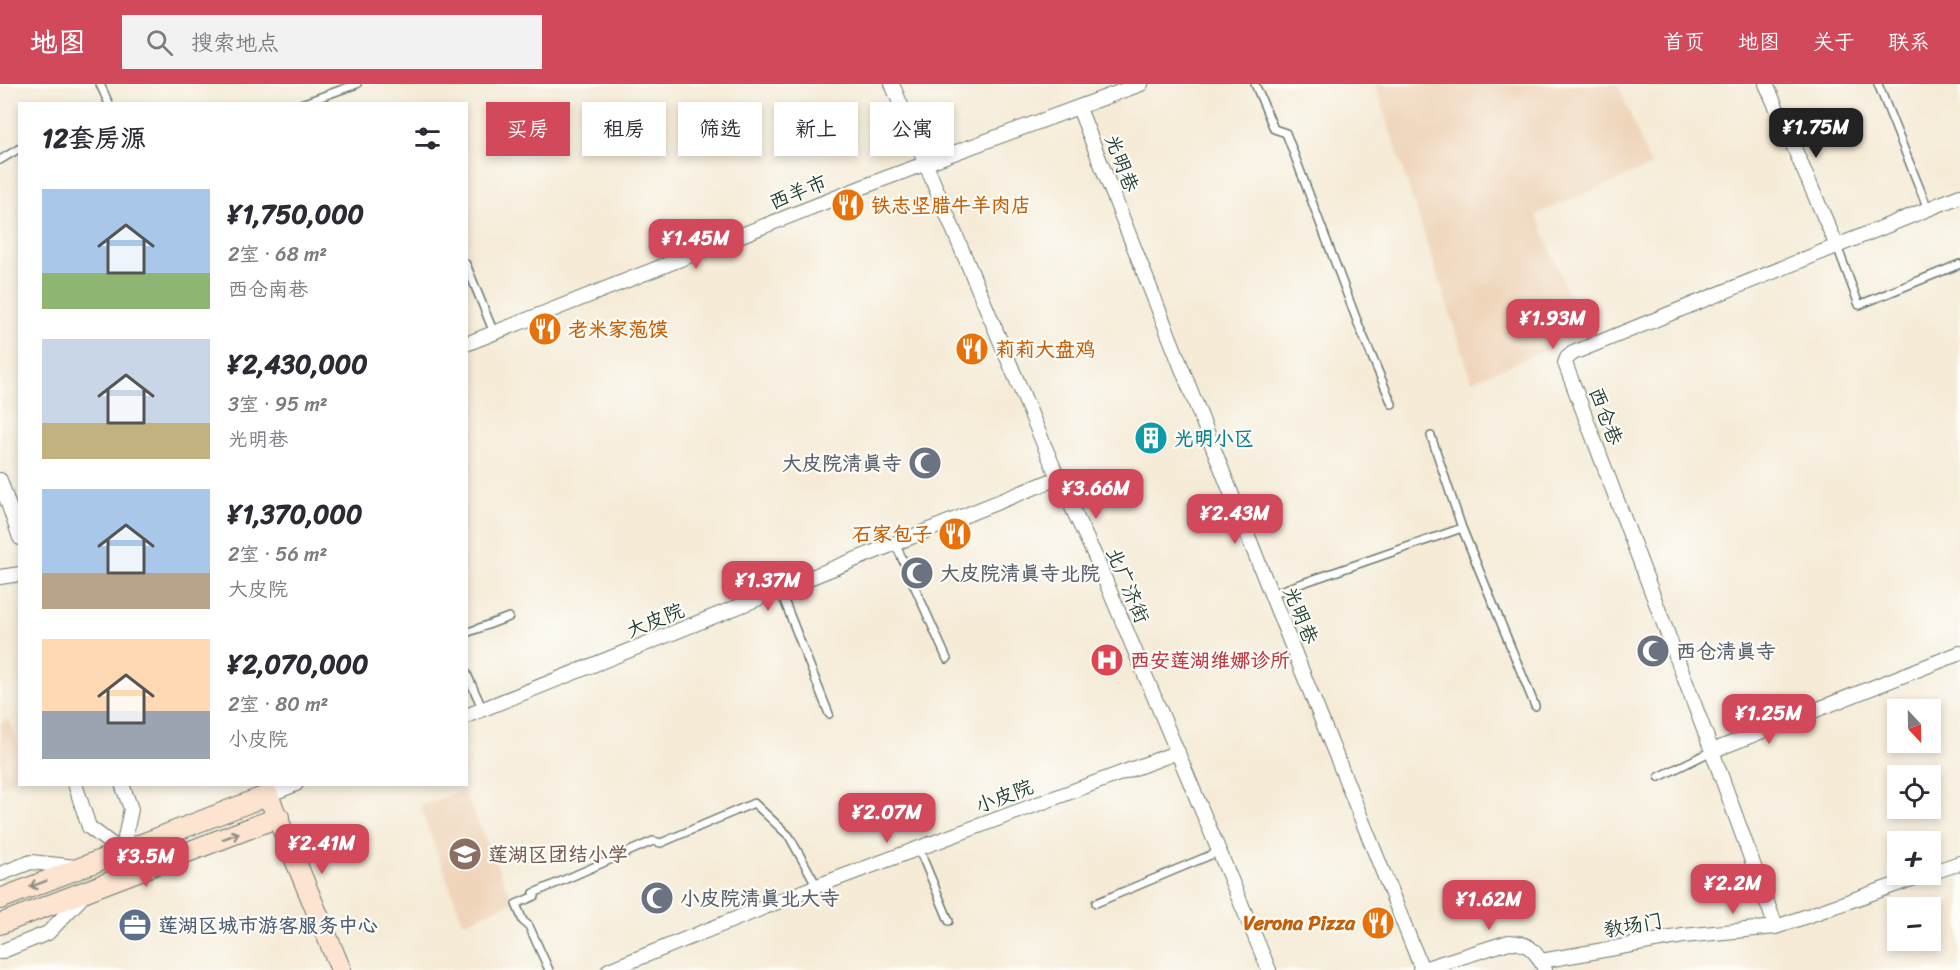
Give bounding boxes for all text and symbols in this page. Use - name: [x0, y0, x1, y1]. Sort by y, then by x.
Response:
- search box: [122, 15, 542, 69]
- text: 地图: [30, 18, 86, 67]
- text: 搜索地点: [191, 23, 279, 62]
- text: 首页: [1663, 23, 1705, 61]
- text: 地图: [1738, 23, 1780, 61]
- text: 关于: [1813, 23, 1855, 61]
- text: 联系: [1888, 23, 1930, 61]
- icon: search: [143, 26, 176, 59]
- chip: 买房: [486, 102, 570, 156]
- chip: 租房: [582, 102, 666, 156]
- chip: 筛选: [678, 102, 762, 156]
- chip: 新上: [774, 102, 858, 156]
- chip: 公寓: [870, 102, 954, 156]
- pin: ¥1.75M: [1767, 108, 1865, 159]
- text: ¥1.75M: [1783, 110, 1849, 145]
- text: 12套房源: [42, 115, 146, 161]
- icon: filters: [411, 122, 444, 155]
- street label: 光明巷: [1094, 129, 1149, 198]
- street label: 西羊市: [764, 165, 833, 220]
- restaurant icon: 铁志坚腊牛羊肉店: [830, 187, 866, 223]
- place label: 铁志坚腊牛羊肉店: [871, 188, 1031, 223]
- text: ¥1,750,000: [228, 191, 364, 237]
- icon: home: [90, 213, 162, 285]
- pin: ¥1.45M: [647, 219, 745, 270]
- text: ¥1.45M: [663, 221, 729, 256]
- text: 2室 · 68 m²: [228, 237, 327, 272]
- text: 西仓南巷: [228, 272, 308, 307]
- pin: ¥1.93M: [1504, 299, 1602, 350]
- text: ¥1.93M: [1520, 301, 1586, 336]
- restaurant icon: 老米家萢馍: [527, 311, 563, 347]
- place label: 老米家萢馍: [568, 312, 668, 347]
- restaurant icon: 莉莉大盘鸡: [954, 331, 990, 367]
- place label: 莉莉大盘鸡: [995, 332, 1095, 367]
- text: ¥2,430,000: [228, 341, 368, 387]
- icon: home: [90, 363, 162, 435]
- street label: 西仓巷: [1578, 382, 1633, 451]
- text: 3室 · 95 m²: [228, 387, 328, 422]
- building icon: 光明小区: [1133, 420, 1169, 456]
- place label: 光明小区: [1174, 421, 1254, 456]
- text: 光明巷: [228, 422, 288, 457]
- mosque icon: 大皮院清真寺: [907, 445, 943, 481]
- place label: 大皮院清真寺: [782, 446, 902, 481]
- pin: ¥3.66M: [1047, 469, 1145, 520]
- text: ¥3.66M: [1062, 471, 1130, 506]
- text: ¥1,370,000: [228, 491, 362, 537]
- pin: ¥2.43M: [1186, 494, 1284, 545]
- text: ¥2.43M: [1201, 496, 1269, 531]
- icon: home: [90, 513, 162, 585]
- restaurant icon: 石家包子: [937, 516, 973, 552]
- place label: 石家包子: [852, 517, 932, 552]
- text: 2室 · 56 m²: [228, 537, 327, 572]
- street label: 北广济街: [1096, 542, 1159, 629]
- mosque icon: 大皮院清真寺北院: [899, 555, 935, 591]
- place label: 大皮院清真寺北院: [940, 556, 1100, 591]
- pin: ¥1.37M: [719, 561, 817, 612]
- text: ¥1.37M: [736, 563, 800, 598]
- text: 大皮院: [228, 572, 288, 607]
- street label: 光明巷: [1273, 581, 1328, 650]
- street label: 大皮院: [621, 593, 690, 648]
- mosque icon: 西仓清真寺: [1635, 633, 1671, 669]
- place label: 西仓清真寺: [1676, 634, 1776, 669]
- text: ¥2,070,000: [228, 641, 368, 687]
- hospital icon: 西安莲湖维娜诊所: [1089, 642, 1125, 678]
- place label: 西安莲湖维娜诊所: [1130, 643, 1290, 678]
- icon: home: [90, 663, 162, 735]
- text: 2室 · 80 m²: [228, 687, 328, 722]
- pin: ¥1.25M: [1720, 694, 1818, 745]
- text: ¥1.25M: [1736, 696, 1802, 731]
- north arrow: [1887, 699, 1941, 753]
- map controls: [1887, 699, 1941, 951]
- text: 小皮院: [228, 722, 288, 757]
- button: locate: [1887, 765, 1941, 819]
- street label: 小皮院: [970, 769, 1038, 824]
- pin: ¥2.07M: [838, 793, 936, 844]
- text: ¥2.07M: [852, 795, 922, 830]
- pin: ¥2.41M: [273, 824, 371, 875]
- text: ¥2.41M: [289, 826, 355, 861]
- one-way arrow: [221, 829, 240, 840]
- button: +: [1887, 831, 1941, 885]
- school or university icon: 莲湖区团结小学: [447, 836, 483, 872]
- pin: ¥3.5M: [104, 837, 188, 888]
- place label: 莲湖区团结小学: [488, 837, 628, 872]
- text: ¥3.5M: [118, 839, 174, 874]
- pin: ¥2.2M: [1691, 864, 1775, 915]
- text: ¥2.2M: [1705, 866, 1761, 901]
- one-way arrow: [29, 879, 47, 890]
- mosque icon: 小皮院清真北大寺: [639, 880, 675, 916]
- pin: ¥1.62M: [1440, 880, 1538, 931]
- place label: 小皮院清真北大寺: [680, 881, 840, 916]
- text: ¥1.62M: [1457, 882, 1521, 917]
- button: −: [1887, 897, 1941, 951]
- street label: 教场门: [1601, 903, 1666, 948]
- restaurant icon: Verona Pizza: [1360, 905, 1396, 941]
- place label: Verona Pizza: [1243, 906, 1356, 941]
- office icon: 莲湖区城市游客服务中心: [117, 907, 153, 943]
- place label: 莲湖区城市游客服务中心: [158, 908, 378, 943]

